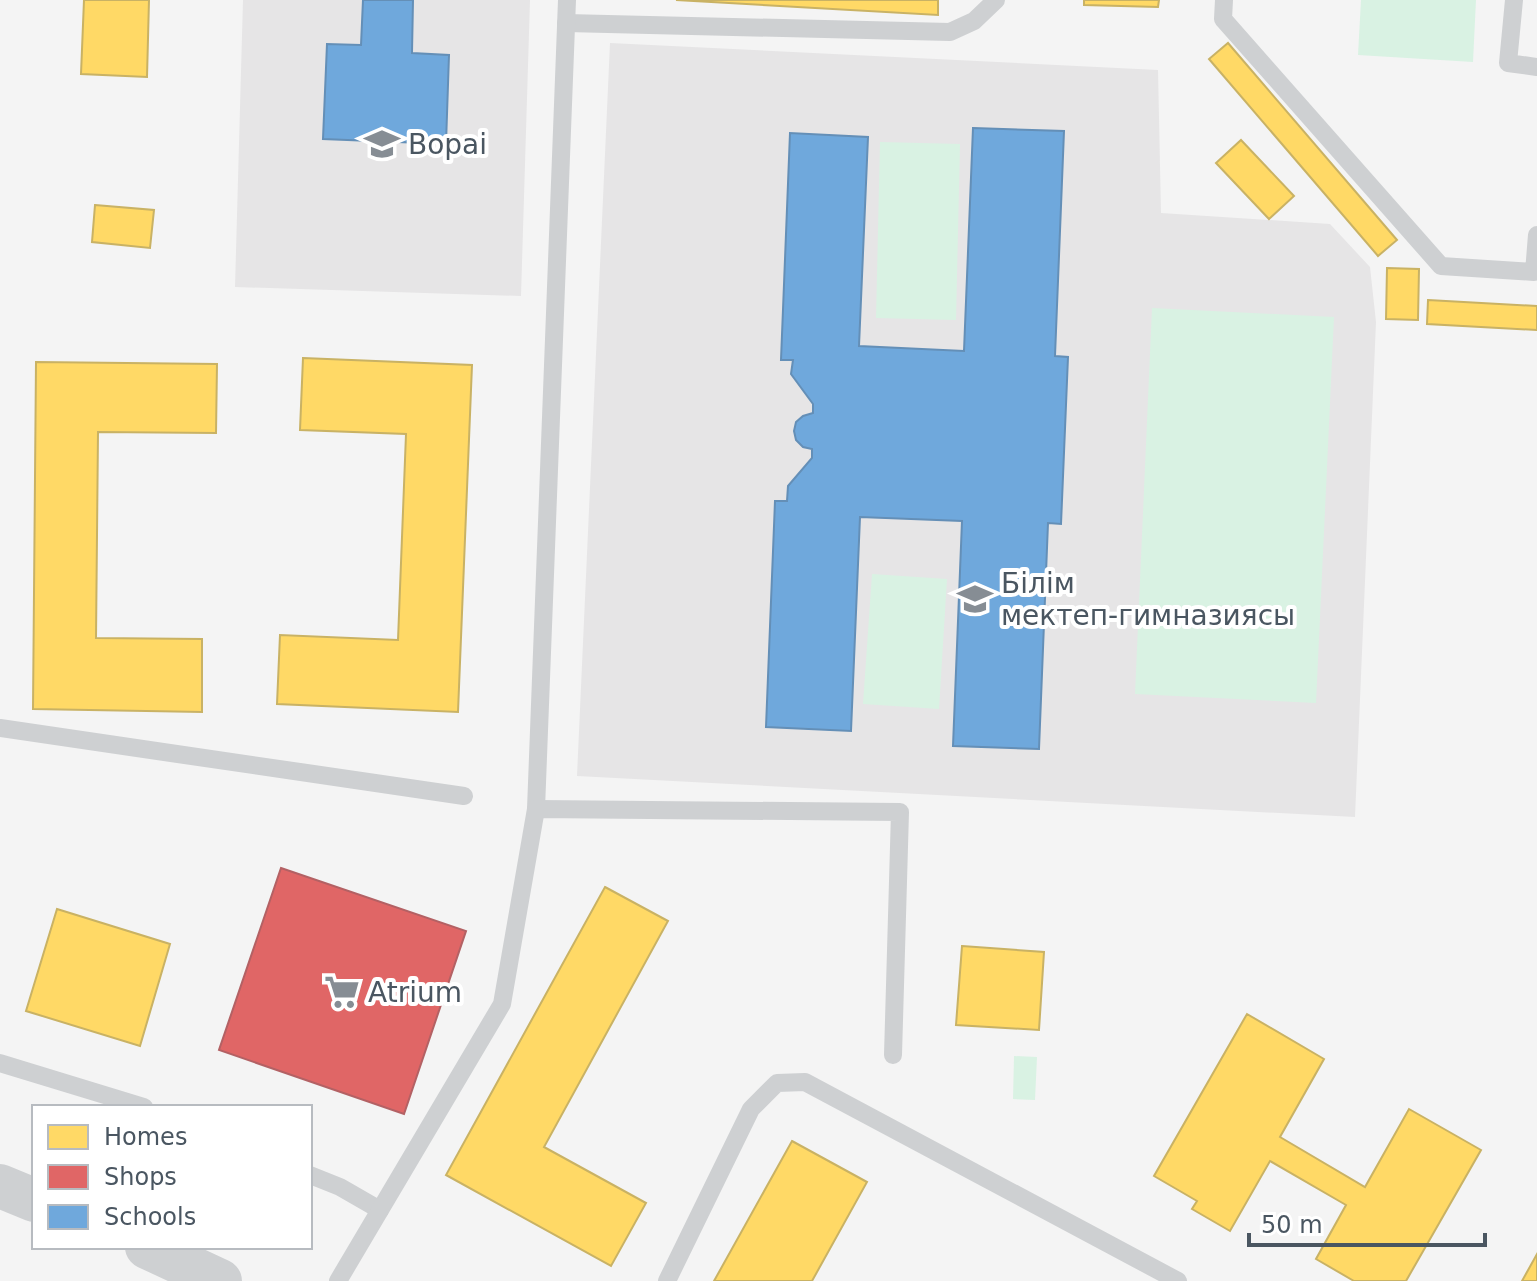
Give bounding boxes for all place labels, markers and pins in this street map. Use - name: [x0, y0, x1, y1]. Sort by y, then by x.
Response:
- school or university icon: Bopai: [363, 125, 401, 163]
- place label: Bopai: [408, 128, 487, 161]
- place label: Білім мектеп-гимназиясы: [1001, 567, 1295, 632]
- school or university icon: Білім мектеп-гимназиясы: [956, 580, 994, 618]
- supermarket icon: Atrium: [323, 973, 361, 1011]
- place label: Atrium: [368, 976, 462, 1009]

